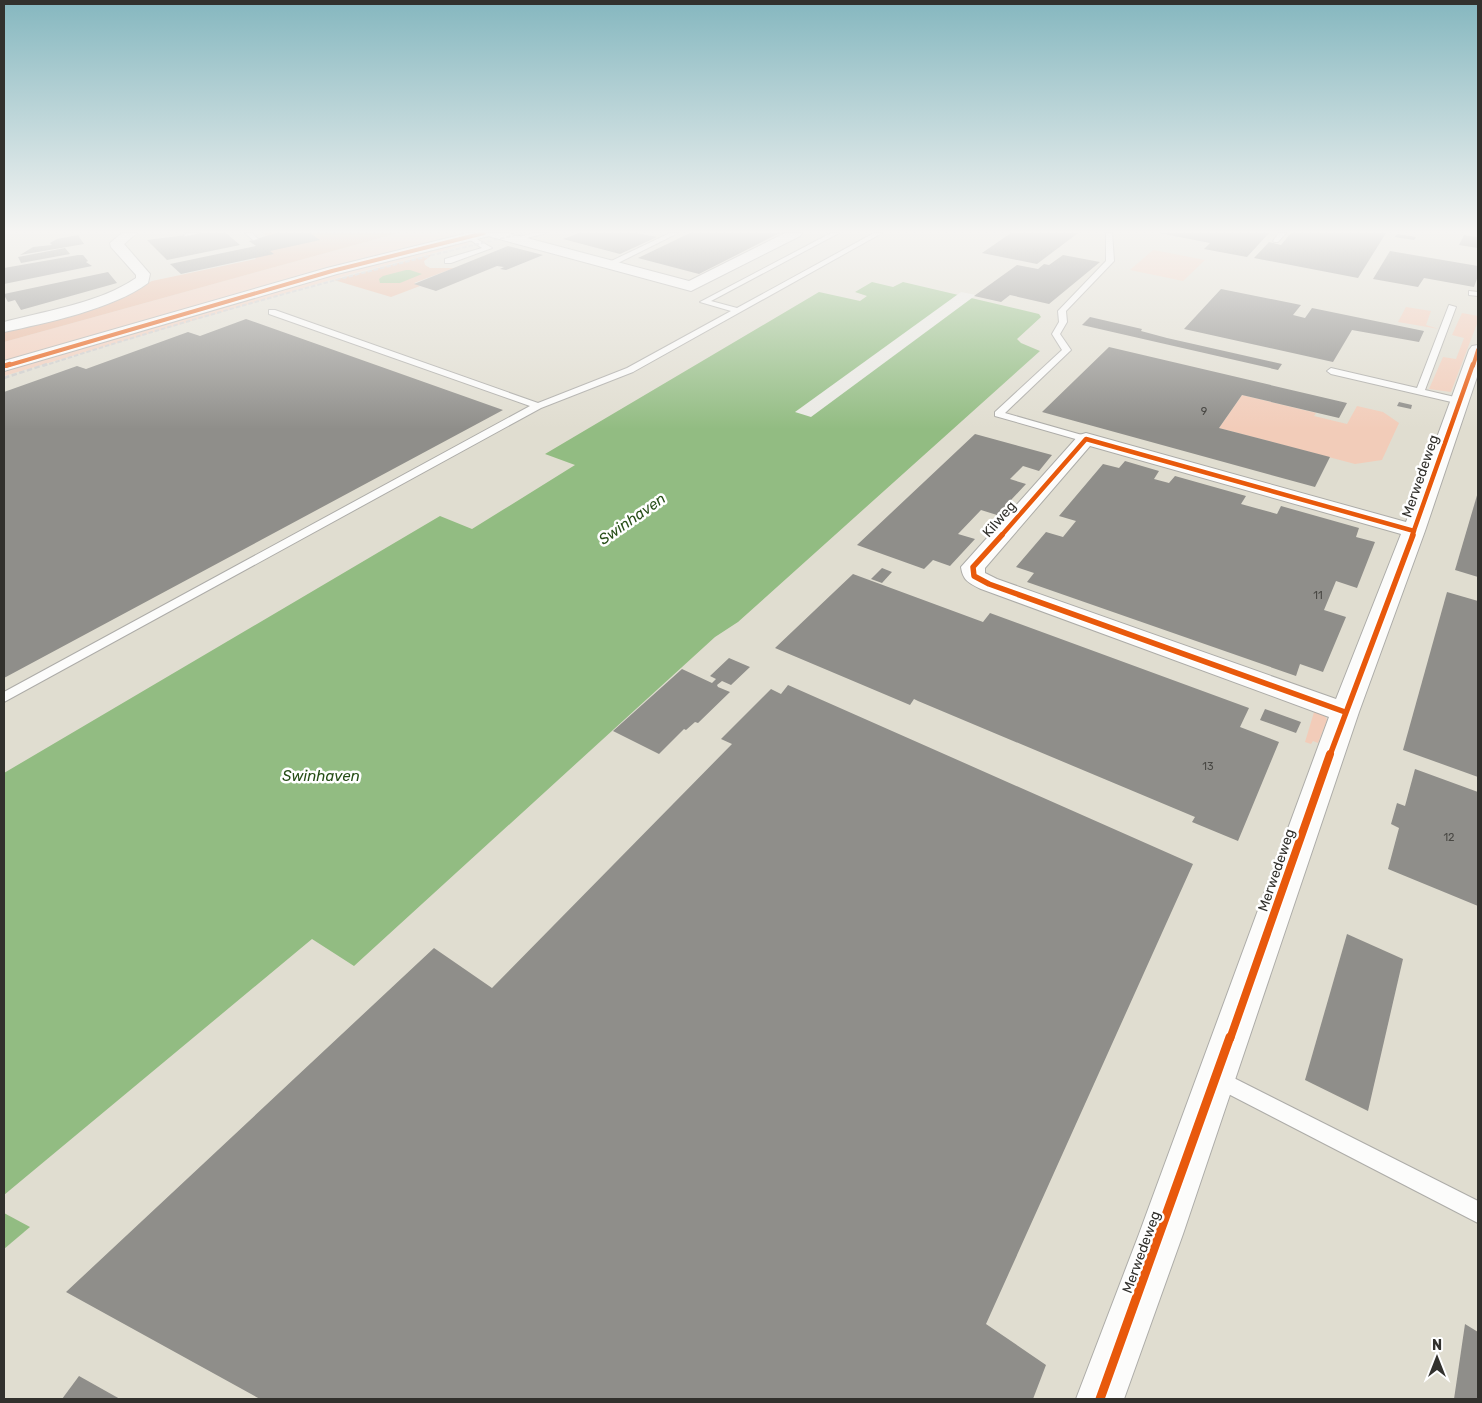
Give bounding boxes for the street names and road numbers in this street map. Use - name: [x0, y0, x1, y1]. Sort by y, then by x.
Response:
- street label: Merwedeweg: [1398, 433, 1443, 520]
- street label: Kilweg: [979, 498, 1020, 541]
- street label: Merwedeweg: [1254, 827, 1299, 914]
- street label: Merwedeweg: [1119, 1209, 1164, 1296]

